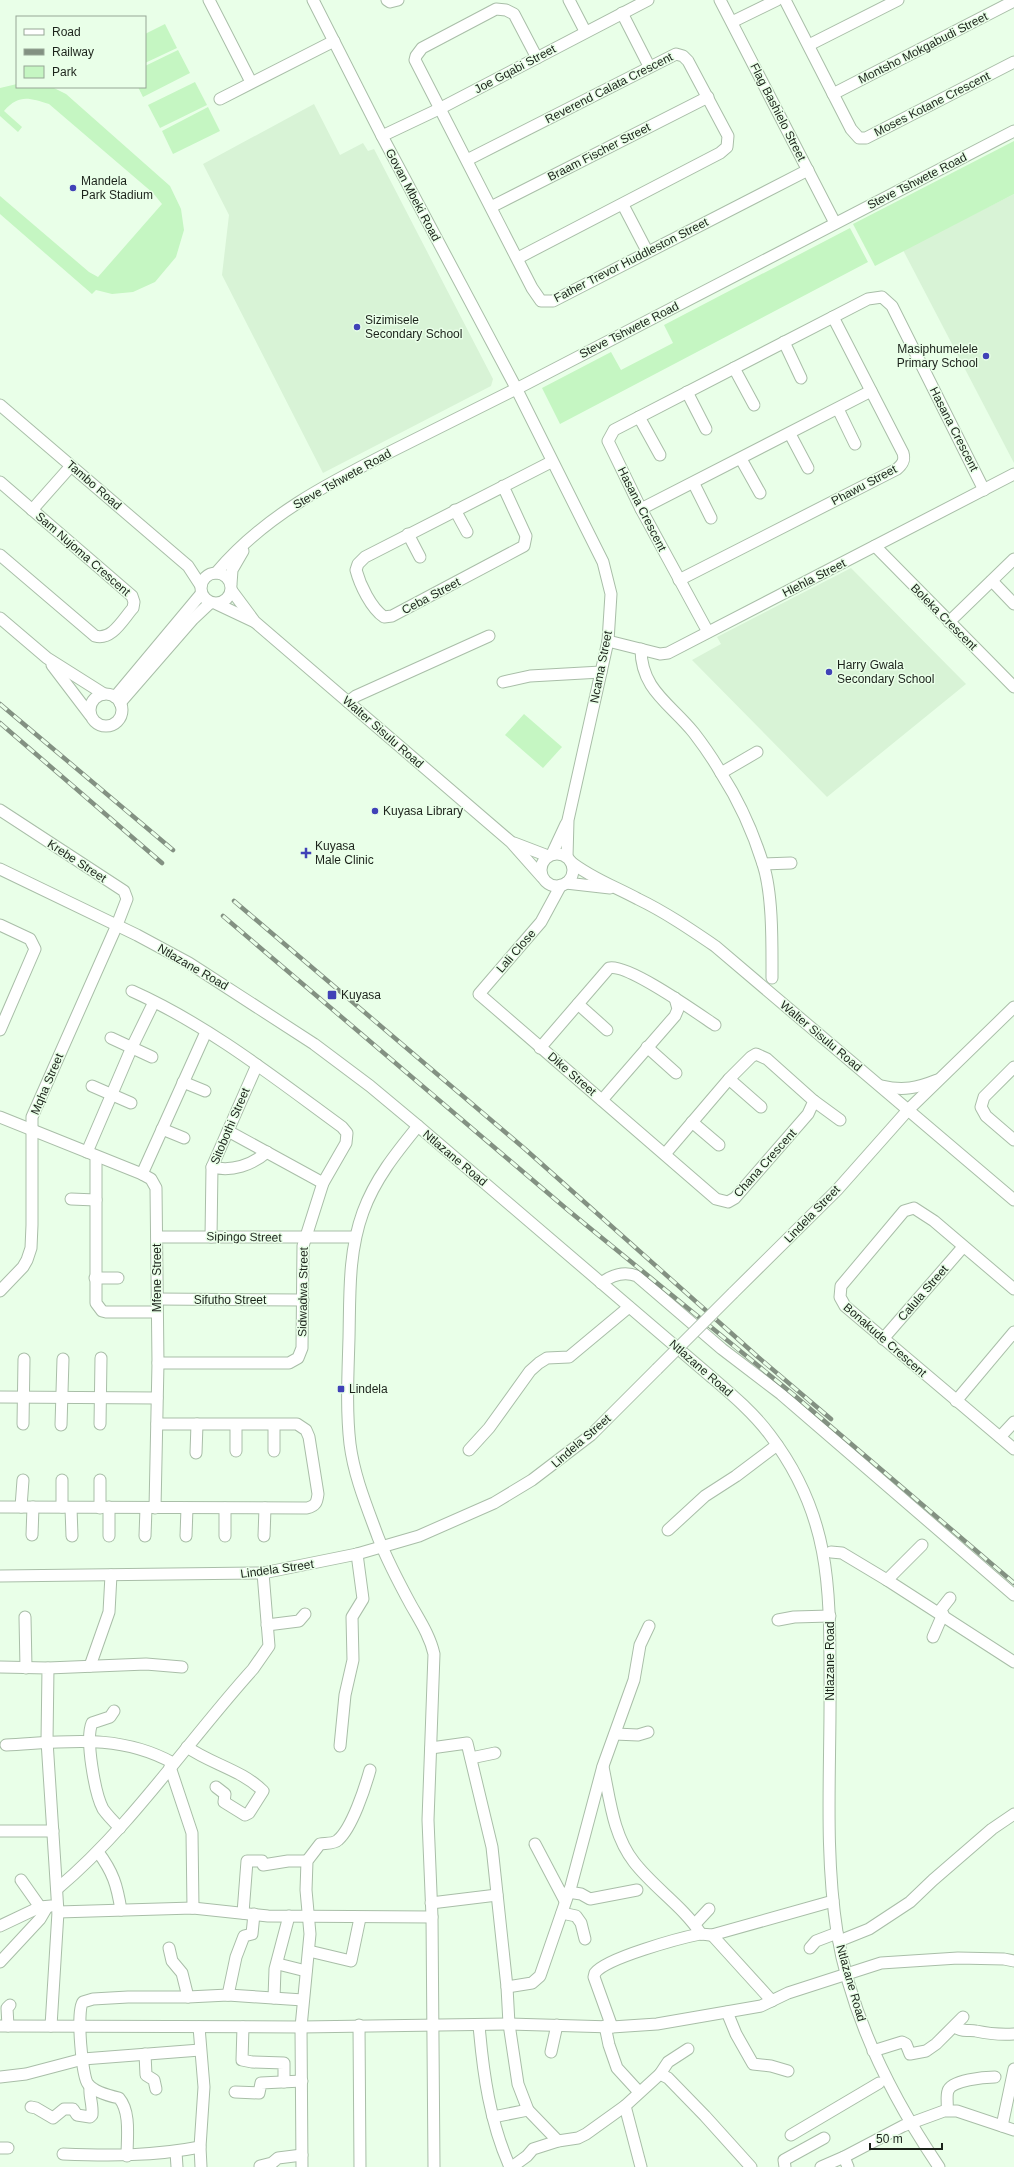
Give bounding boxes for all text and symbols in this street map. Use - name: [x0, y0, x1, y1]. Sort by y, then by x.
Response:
- street label: Montsho Mokgabudi Street: [856, 9, 991, 87]
- legend: [16, 16, 146, 88]
- text: Road: [52, 25, 81, 39]
- street label: Joe Gqabi Street: [472, 41, 559, 96]
- text: Railway: [52, 45, 94, 59]
- street label: Reverend Calata Crescent: [543, 49, 676, 126]
- street label: Flag Bashielo Street: [747, 61, 809, 164]
- text: Park: [52, 65, 78, 79]
- street label: Moses Kotane Crescent: [872, 68, 993, 139]
- street label: Braam Fischer Street: [545, 120, 653, 184]
- street label: Govan Mbeki Road: [383, 146, 443, 244]
- street label: Steve Tshwete Road: [865, 150, 969, 212]
- place label: Mandela Park Stadium: [81, 174, 153, 202]
- marker: Mandela Park Stadium: [68, 183, 78, 193]
- street label: Father Trevor Huddleston Street: [551, 215, 711, 305]
- street label: Steve Tshwete Road: [577, 299, 681, 361]
- place label: Sizimisele Secondary School: [365, 313, 462, 341]
- marker: Sizimisele Secondary School: [352, 322, 362, 332]
- place label: Masiphumelele Primary School: [897, 342, 978, 370]
- marker: Masiphumelele Primary School: [981, 351, 991, 361]
- street label: Hasana Crescent: [927, 385, 982, 474]
- street label: Steve Tshwete Road: [291, 446, 393, 512]
- street label: Tambo Road: [64, 457, 124, 513]
- street label: Phawu Street: [829, 462, 900, 508]
- street label: Hasana Crescent: [615, 465, 670, 554]
- street label: Sam Nujoma Crescent: [33, 509, 134, 599]
- street label: Hlehla Street: [780, 556, 849, 600]
- street label: Ceba Street: [399, 574, 463, 617]
- street label: Boleka Crescent: [908, 581, 981, 654]
- street label: Ncama Street: [587, 629, 615, 704]
- place label: Harry Gwala Secondary School: [837, 658, 934, 686]
- marker: Harry Gwala Secondary School: [824, 667, 834, 677]
- street label: Walter Sisulu Road: [340, 693, 426, 771]
- place label: Kuyasa Library: [383, 804, 463, 818]
- marker: Kuyasa Library: [370, 806, 380, 816]
- street label: Krebe Street: [45, 837, 110, 886]
- place label: Kuyasa Male Clinic: [315, 839, 374, 867]
- marker: Kuyasa Male Clinic: [300, 847, 312, 859]
- street label: Lali Close: [493, 926, 539, 975]
- street label: Ntlazane Road: [155, 941, 231, 993]
- place label: Kuyasa: [341, 988, 381, 1002]
- marker: Kuyasa: [326, 989, 338, 1001]
- street label: Walter Sisulu Road: [777, 998, 865, 1074]
- street label: Dike Street: [545, 1049, 599, 1099]
- street label: Mqha Street: [28, 1051, 66, 1117]
- street label: Sitobothi Street: [208, 1085, 253, 1167]
- street label: Chana Crescent: [731, 1126, 800, 1200]
- street label: Ntlazane Road: [420, 1127, 490, 1189]
- street label: Lindela Street: [781, 1182, 843, 1246]
- street label: Sipingo Street: [206, 1229, 282, 1245]
- street label: Mfene Street: [150, 1243, 164, 1312]
- street label: Sidwadwa Street: [295, 1246, 311, 1337]
- street label: Calula Street: [895, 1262, 951, 1324]
- street label: Sifutho Street: [194, 1293, 267, 1307]
- street label: Bonakude Crescent: [841, 1300, 930, 1380]
- street label: Ntlazane Road: [666, 1337, 736, 1399]
- place label: Lindela: [349, 1382, 388, 1396]
- marker: Lindela: [336, 1384, 346, 1394]
- street label: Lindela Street: [548, 1411, 614, 1471]
- street label: Lindela Street: [239, 1557, 315, 1581]
- street label: Ntlazane Road: [823, 1621, 837, 1701]
- street label: Ntlazane Road: [833, 1943, 869, 2023]
- scale bar: [870, 2125, 942, 2151]
- text: 50 m: [876, 2132, 903, 2146]

